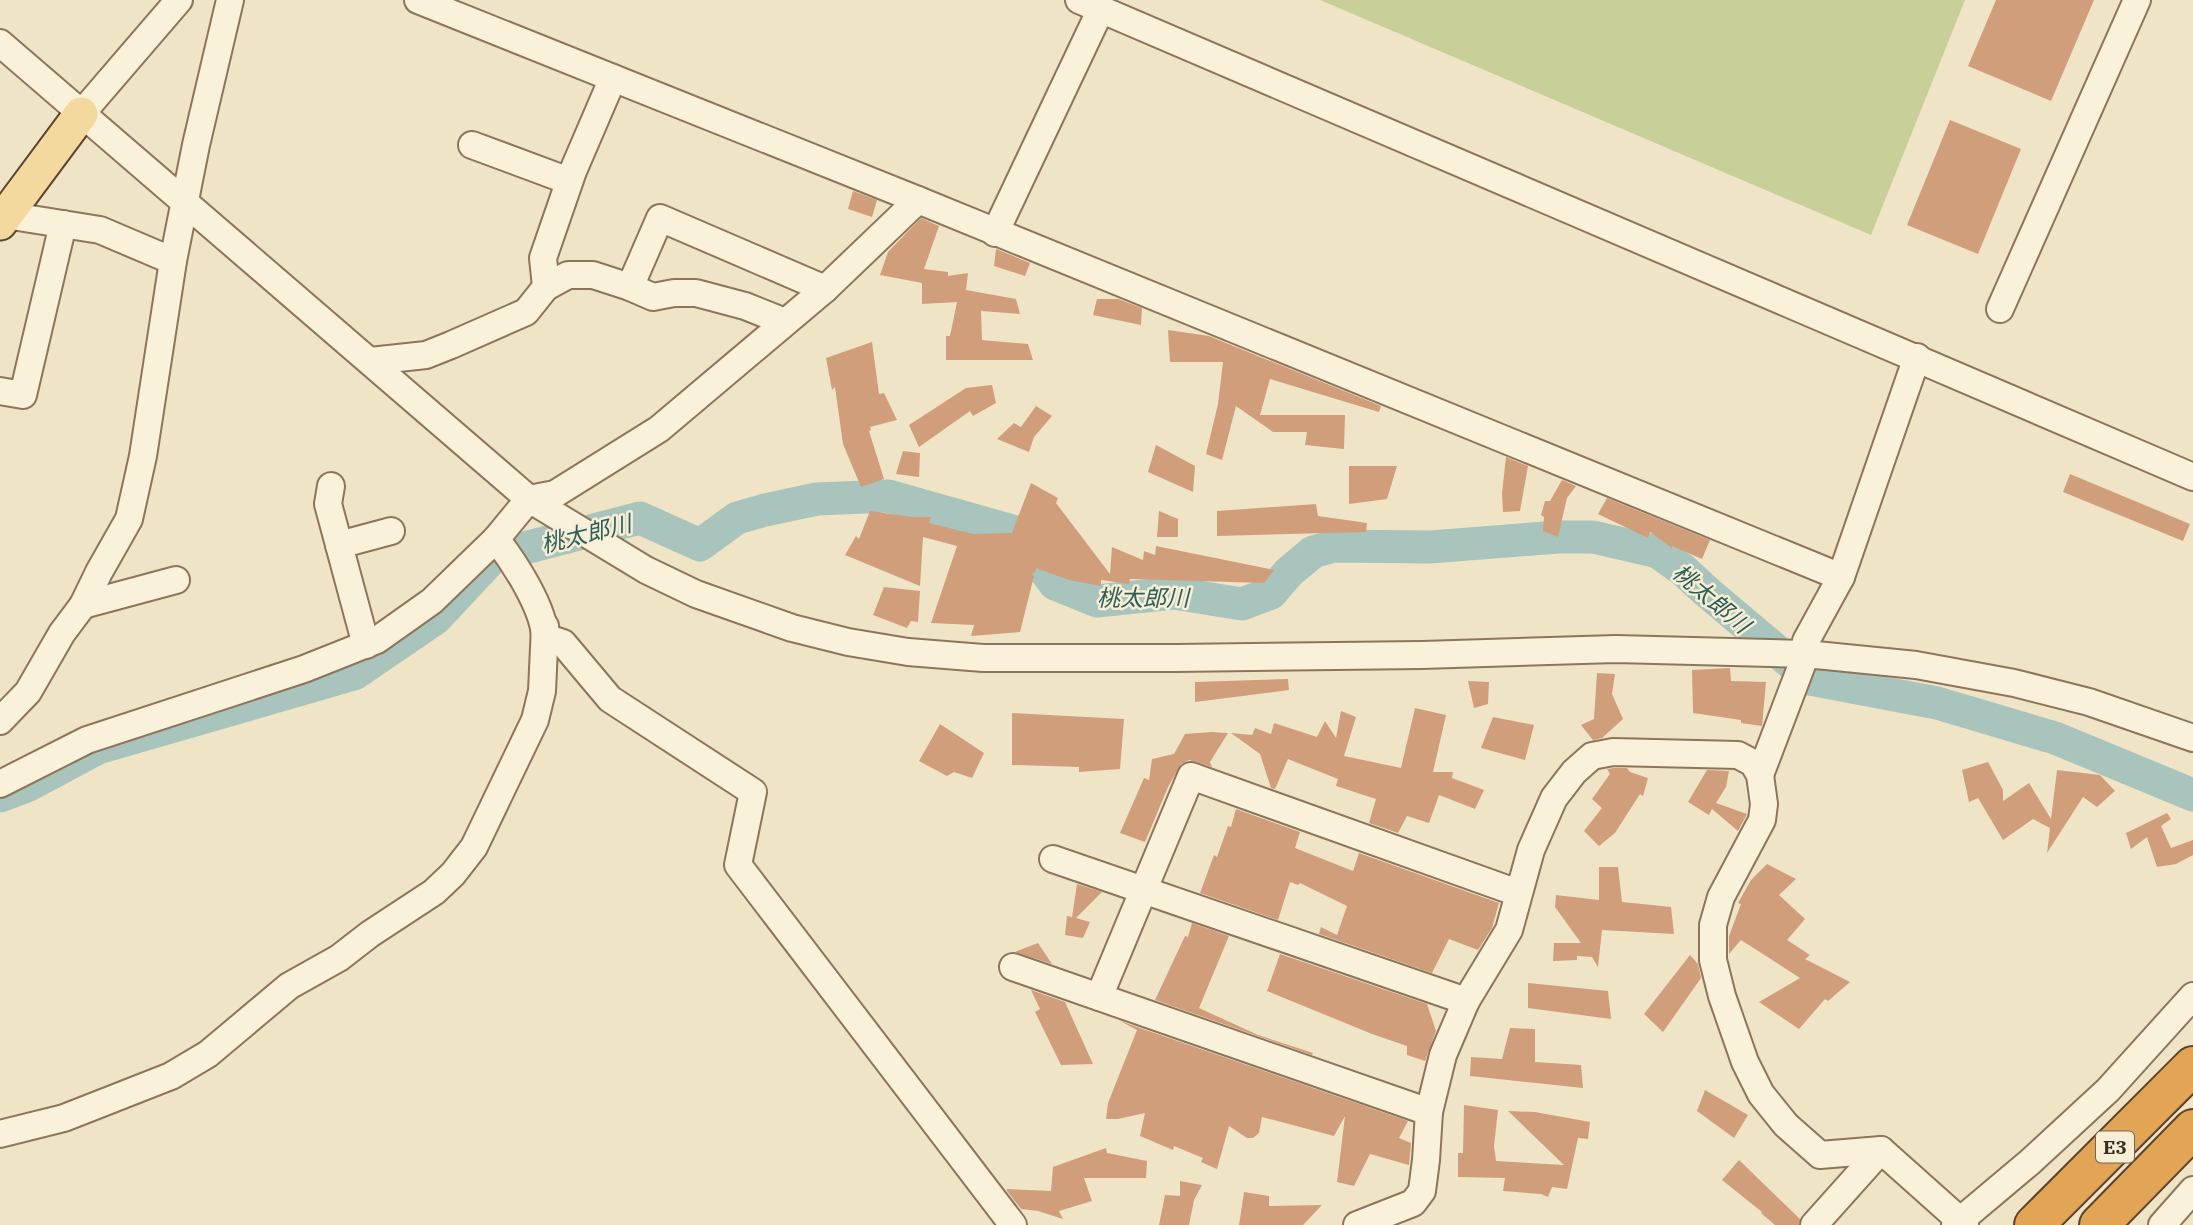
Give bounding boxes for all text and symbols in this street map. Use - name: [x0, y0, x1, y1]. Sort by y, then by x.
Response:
- water label: 桃太郎川: [538, 507, 637, 559]
- water label: 桃太郎川: [1667, 557, 1759, 641]
- water label: 桃太郎川: [1097, 582, 1192, 612]
- road number: E3: [2096, 1132, 2134, 1162]

